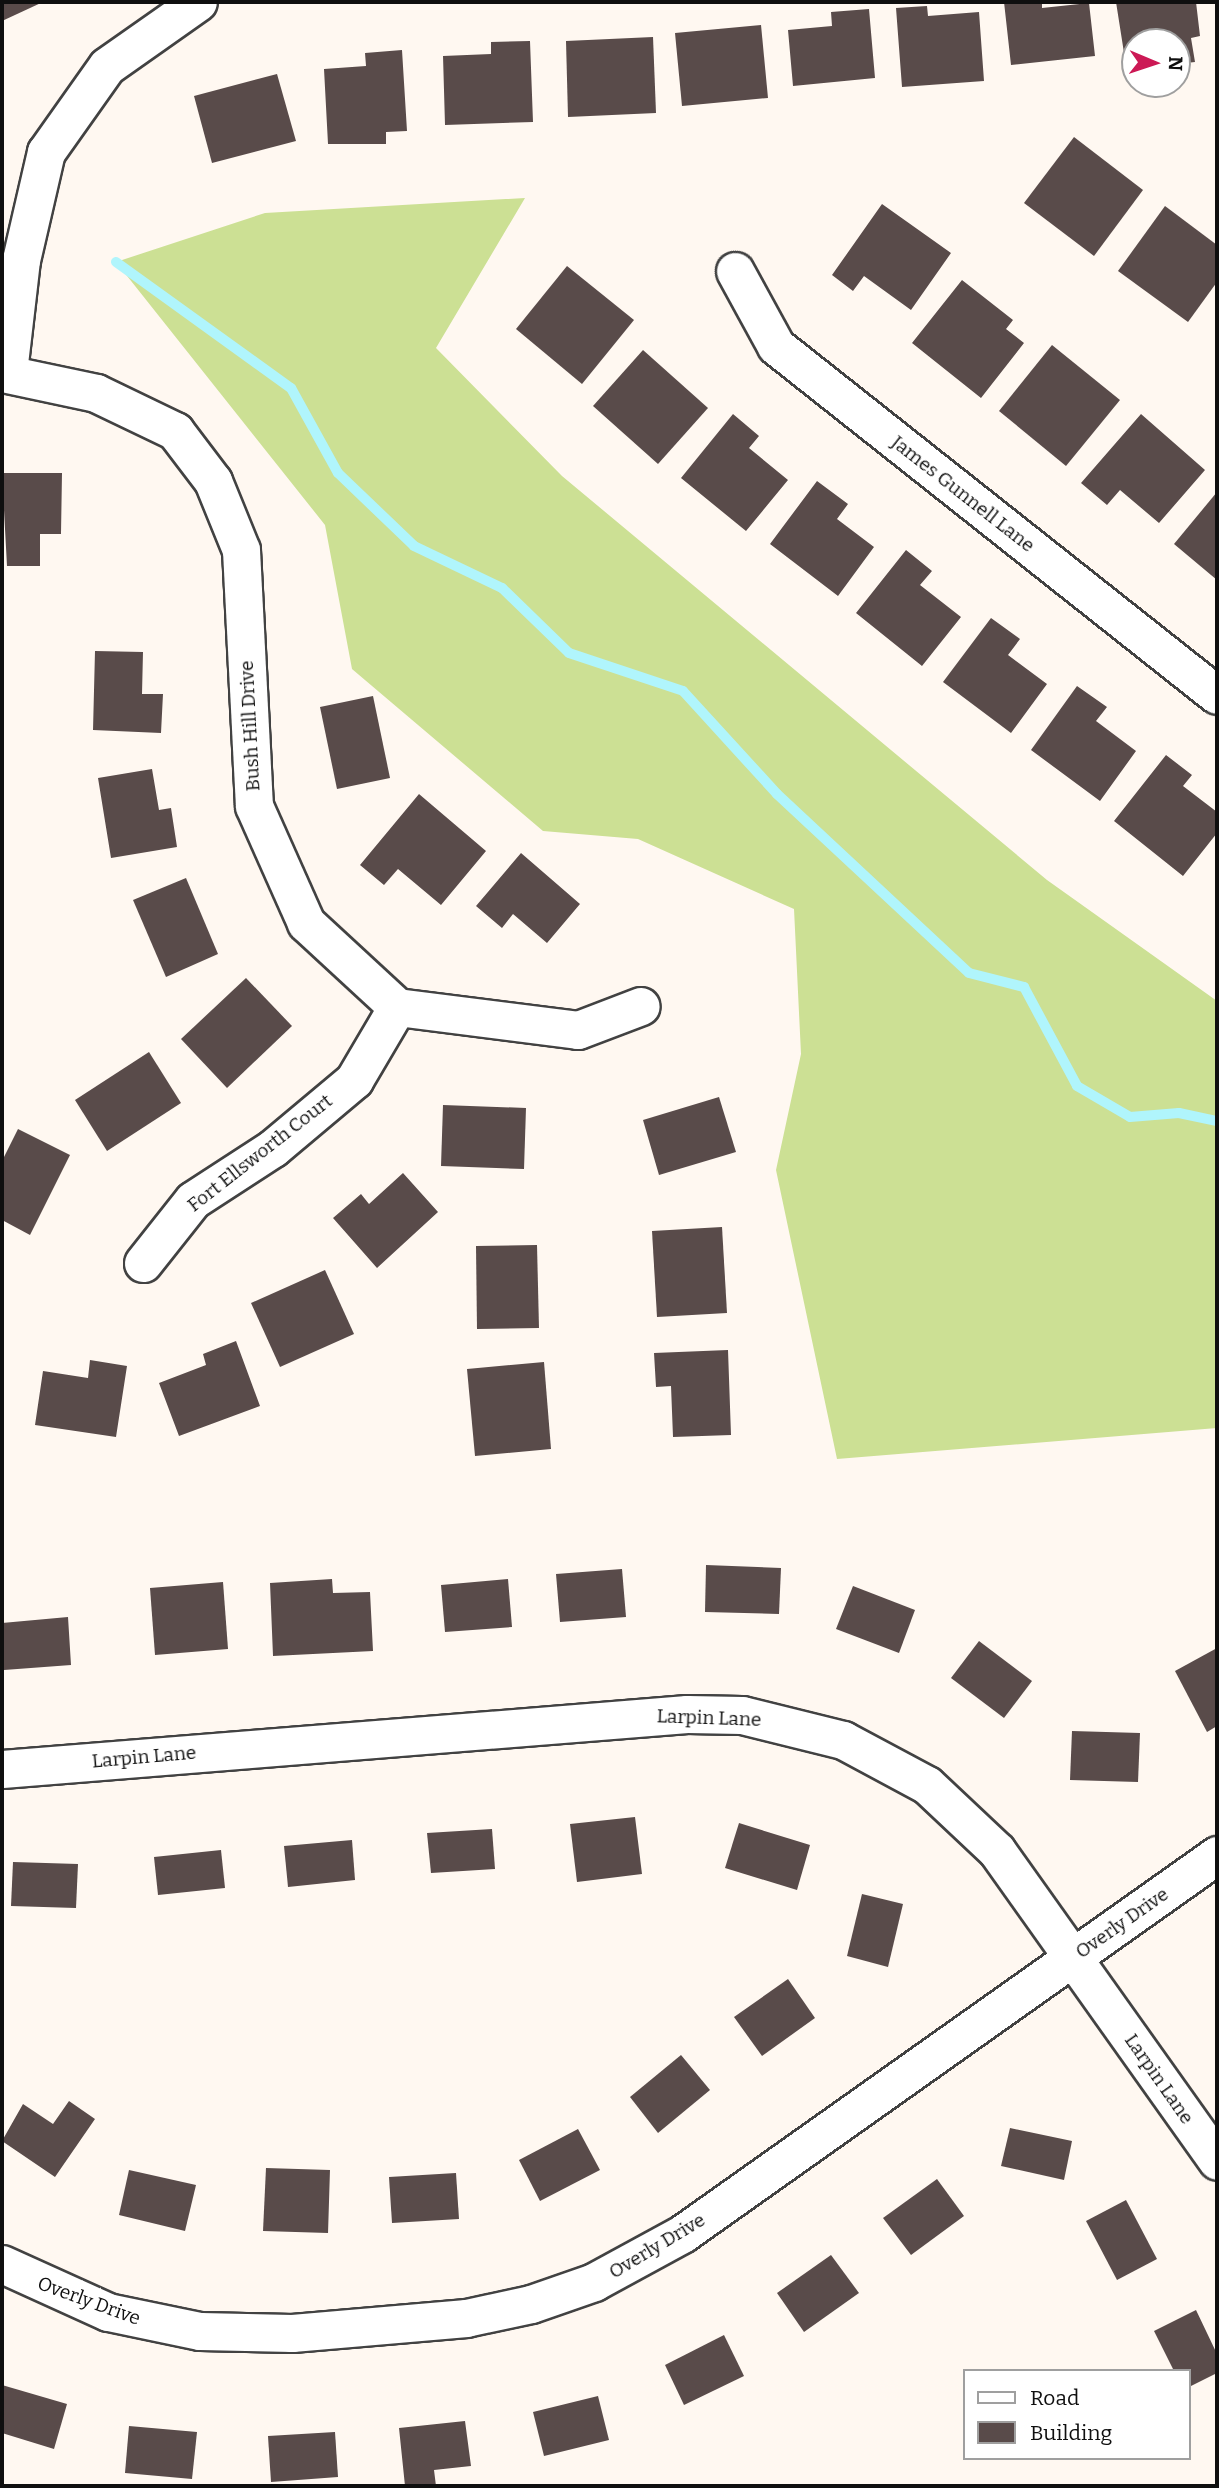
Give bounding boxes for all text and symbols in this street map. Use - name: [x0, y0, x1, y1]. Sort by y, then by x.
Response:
- north arrow: [1121, 28, 1191, 98]
- text: N: [1164, 56, 1187, 71]
- street label: James Gunnell Lane: [887, 431, 1039, 557]
- street label: Bush Hill Drive: [235, 660, 265, 792]
- street label: Fort Ellsworth Court: [183, 1089, 337, 1217]
- street label: Larpin Lane: [656, 1705, 762, 1731]
- street label: Larpin Lane: [91, 1741, 197, 1773]
- street label: Overly Drive: [1071, 1883, 1173, 1963]
- street label: Larpin Lane: [1120, 2030, 1198, 2128]
- street label: Overly Drive: [605, 2208, 709, 2284]
- street label: Overly Drive: [34, 2272, 144, 2330]
- legend: [964, 2369, 1191, 2460]
- text: Road: [1030, 2385, 1079, 2411]
- text: Building: [1030, 2420, 1112, 2446]

